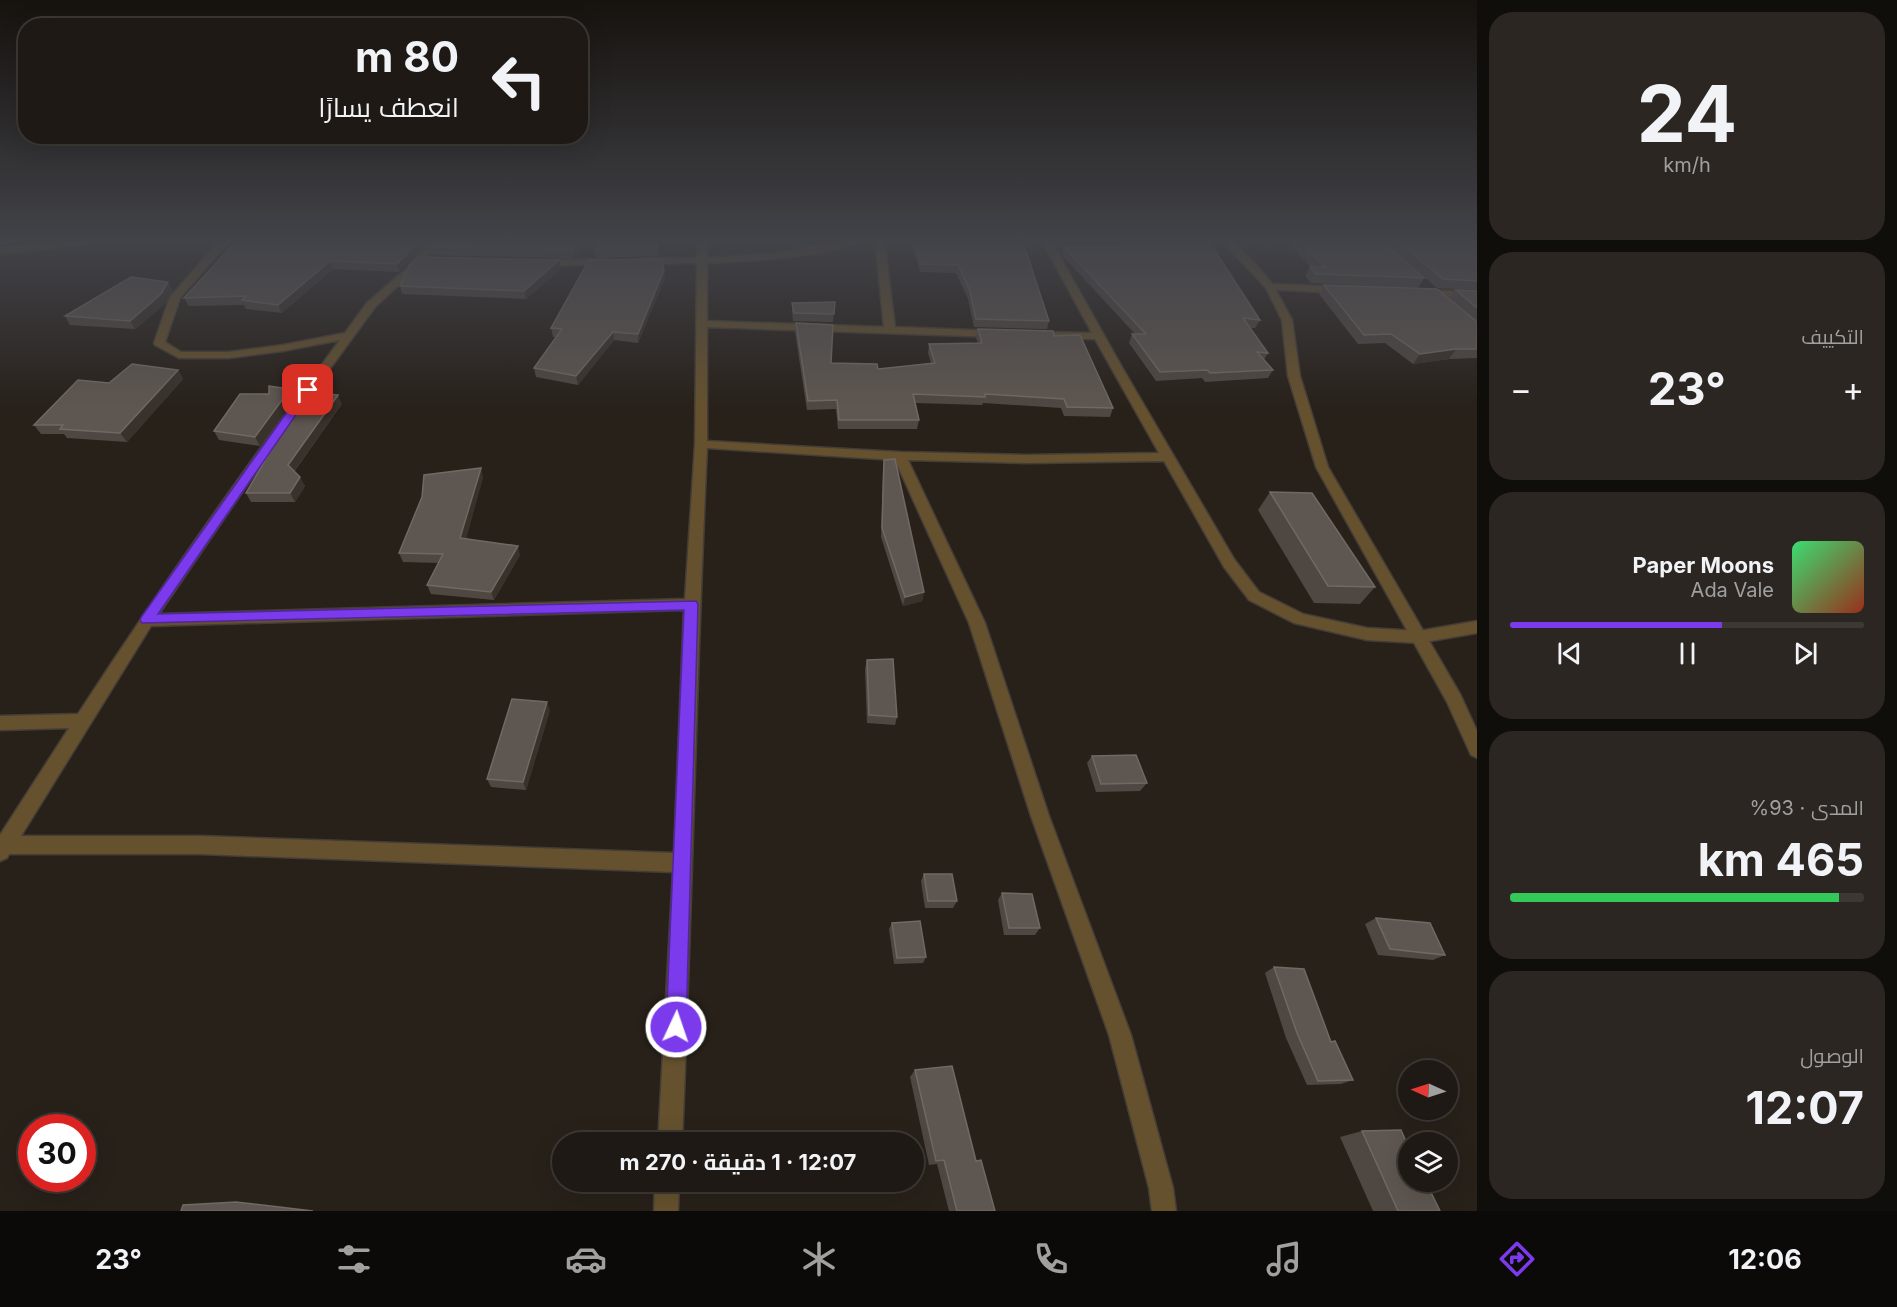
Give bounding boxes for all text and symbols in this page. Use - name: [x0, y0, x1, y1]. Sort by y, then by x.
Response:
- text: 80 m: [355, 31, 459, 82]
- icon: left: [480, 42, 558, 120]
- text: 24: [1637, 66, 1737, 161]
- text: انعطف يسارًا: [318, 91, 459, 124]
- text: km/h: [1663, 153, 1711, 177]
- text: التكييف: [1801, 325, 1864, 349]
- text: 23°: [1648, 361, 1726, 416]
- pin: [282, 364, 333, 415]
- text: −: [1510, 369, 1532, 409]
- text: +: [1842, 369, 1864, 409]
- icon: arrive: [291, 373, 324, 406]
- text: Paper Moons: [1633, 552, 1774, 578]
- text: Ada Vale: [1691, 578, 1774, 602]
- icon: previous: [1553, 637, 1586, 670]
- icon: pause: [1671, 637, 1704, 670]
- icon: next: [1789, 637, 1822, 670]
- text: المدى · 93%: [1750, 796, 1864, 820]
- text: 465 km: [1698, 832, 1864, 887]
- position arrow: [644, 995, 708, 1059]
- text: الوصول: [1800, 1044, 1864, 1068]
- north arrow: [1398, 1060, 1458, 1120]
- map controls: [1398, 1060, 1458, 1192]
- text: 12:07: [1746, 1080, 1864, 1135]
- speed limit sign: 30: [18, 1114, 96, 1192]
- button: layers: [1398, 1132, 1458, 1192]
- text: 12:07 · 1 دقيقة · 270 m: [620, 1149, 856, 1175]
- icon: filters: [333, 1238, 375, 1280]
- icon: car: [565, 1238, 607, 1280]
- icon: climate: [798, 1238, 840, 1280]
- icon: phone: [1030, 1238, 1072, 1280]
- icon: music: [1263, 1238, 1305, 1280]
- icon: directions: [1496, 1238, 1538, 1280]
- text: 23°: [95, 1243, 142, 1276]
- text: 12:06: [1728, 1243, 1802, 1276]

